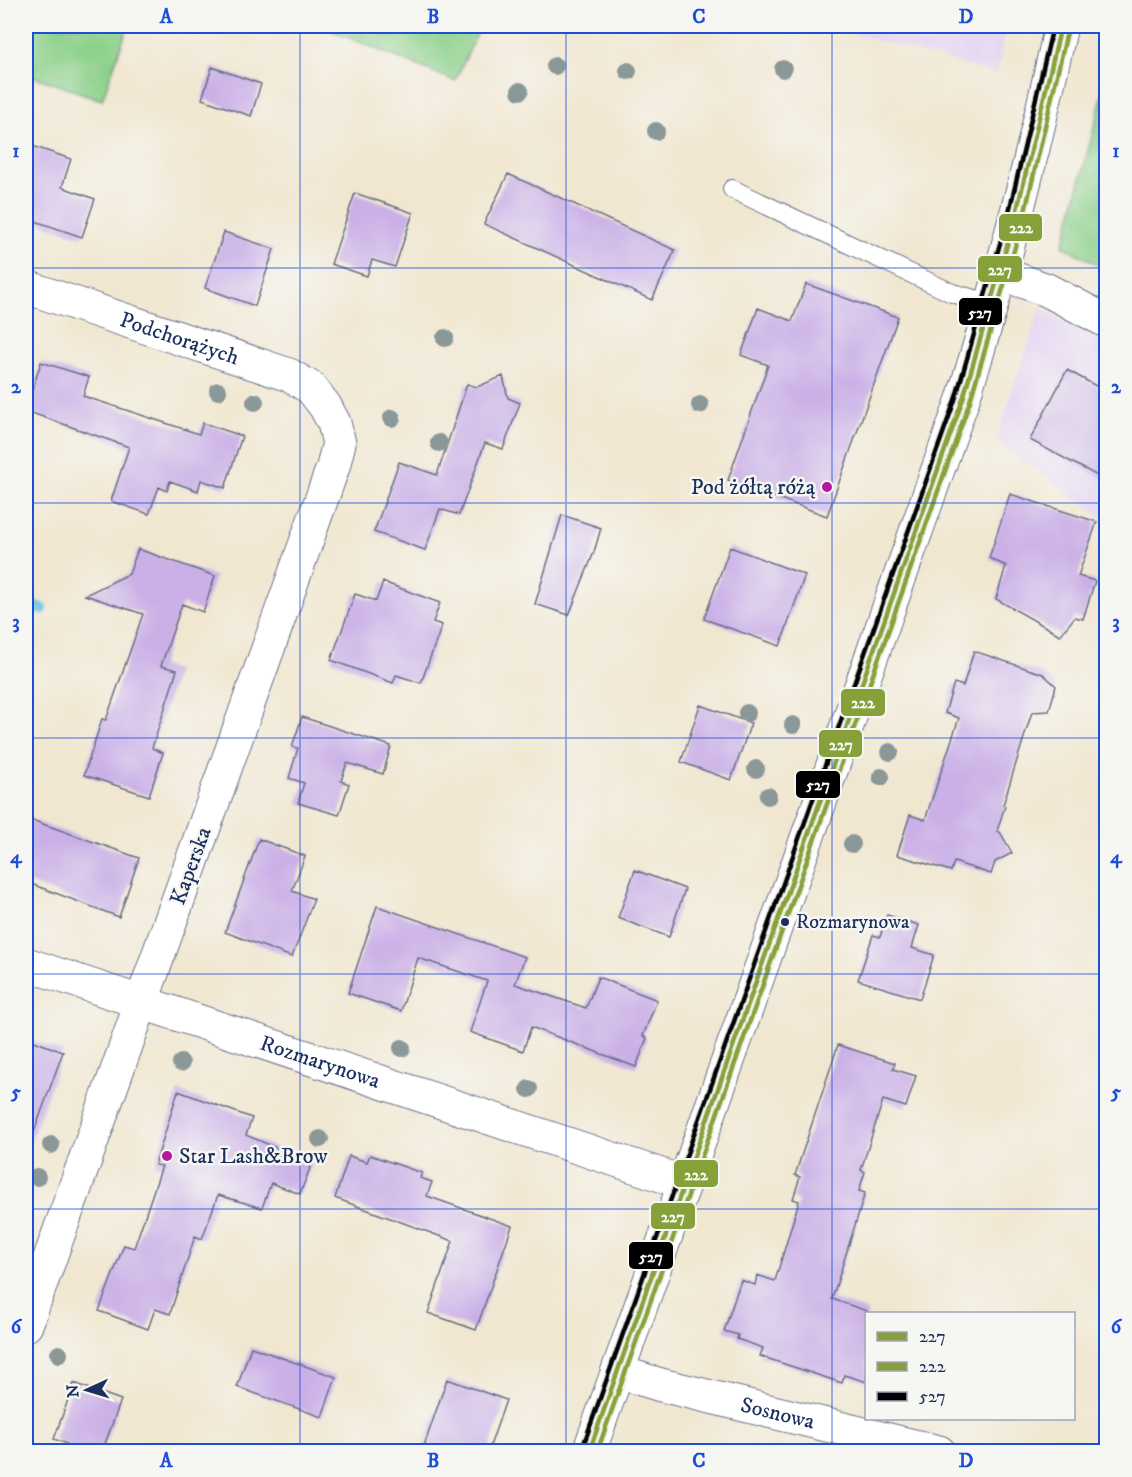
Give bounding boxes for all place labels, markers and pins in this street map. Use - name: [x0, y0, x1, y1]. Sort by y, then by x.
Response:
- place label: Pod żółtą różą: [691, 474, 816, 501]
- marker: Pod żółtą różą: [820, 480, 834, 494]
- place label: Rozmarynowa: [796, 910, 910, 935]
- marker: Rozmarynowa: [779, 916, 791, 928]
- place label: Star Lash&Brow: [179, 1143, 328, 1170]
- marker: Star Lash&Brow: [160, 1149, 174, 1163]

